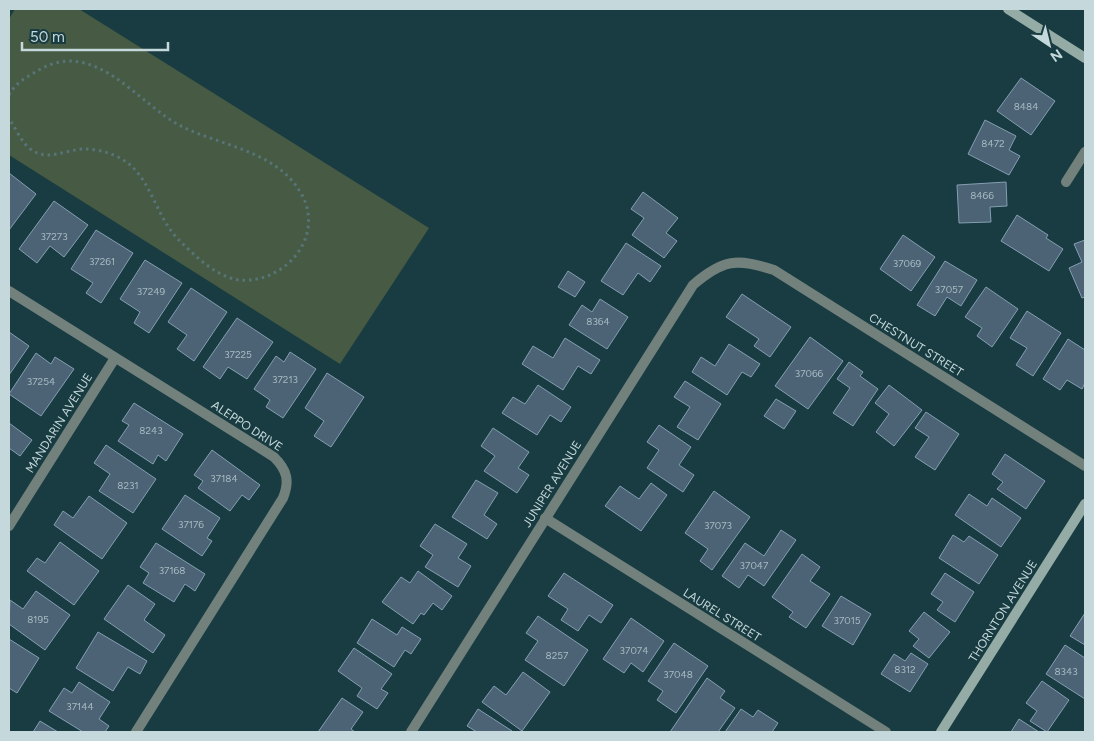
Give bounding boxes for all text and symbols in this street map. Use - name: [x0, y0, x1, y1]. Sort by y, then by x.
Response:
- scale bar: [22, 20, 169, 52]
- north arrow: [1024, 20, 1074, 70]
- text: 50 m: [30, 28, 65, 46]
- text: N: [1047, 45, 1065, 65]
- house number: 8484: [1014, 100, 1038, 113]
- house number: 8472: [981, 137, 1005, 150]
- house number: 8466: [970, 189, 994, 202]
- house number: 37273: [40, 230, 68, 243]
- house number: 37261: [89, 255, 115, 268]
- house number: 37069: [893, 257, 922, 270]
- house number: 37057: [935, 283, 964, 296]
- house number: 37249: [137, 285, 165, 298]
- street label: CHESTNUT STREET: [866, 310, 966, 380]
- house number: 8364: [586, 315, 610, 328]
- house number: 37225: [224, 348, 252, 361]
- house number: 37066: [795, 367, 824, 380]
- street label: MANDARIN AVENUE: [23, 371, 95, 475]
- house number: 37213: [272, 373, 298, 386]
- house number: 37254: [27, 375, 55, 388]
- street label: ALEPPO DRIVE: [209, 398, 285, 454]
- house number: 8243: [139, 424, 163, 437]
- street label: JUNIPER AVENUE: [520, 438, 584, 530]
- house number: 37184: [210, 472, 238, 485]
- house number: 8231: [117, 479, 139, 492]
- house number: 37176: [178, 518, 204, 531]
- house number: 37073: [704, 519, 732, 532]
- street label: THORNTON AVENUE: [966, 557, 1040, 665]
- house number: 37047: [740, 559, 769, 572]
- house number: 37168: [159, 564, 185, 577]
- street label: LAUREL STREET: [681, 585, 764, 645]
- house number: 8195: [27, 613, 49, 626]
- house number: 37015: [833, 614, 861, 627]
- house number: 37074: [620, 644, 648, 657]
- house number: 8257: [546, 649, 569, 662]
- house number: 8312: [894, 663, 916, 676]
- house number: 8343: [1054, 665, 1078, 678]
- house number: 37048: [663, 668, 693, 681]
- house number: 37144: [66, 700, 94, 713]

